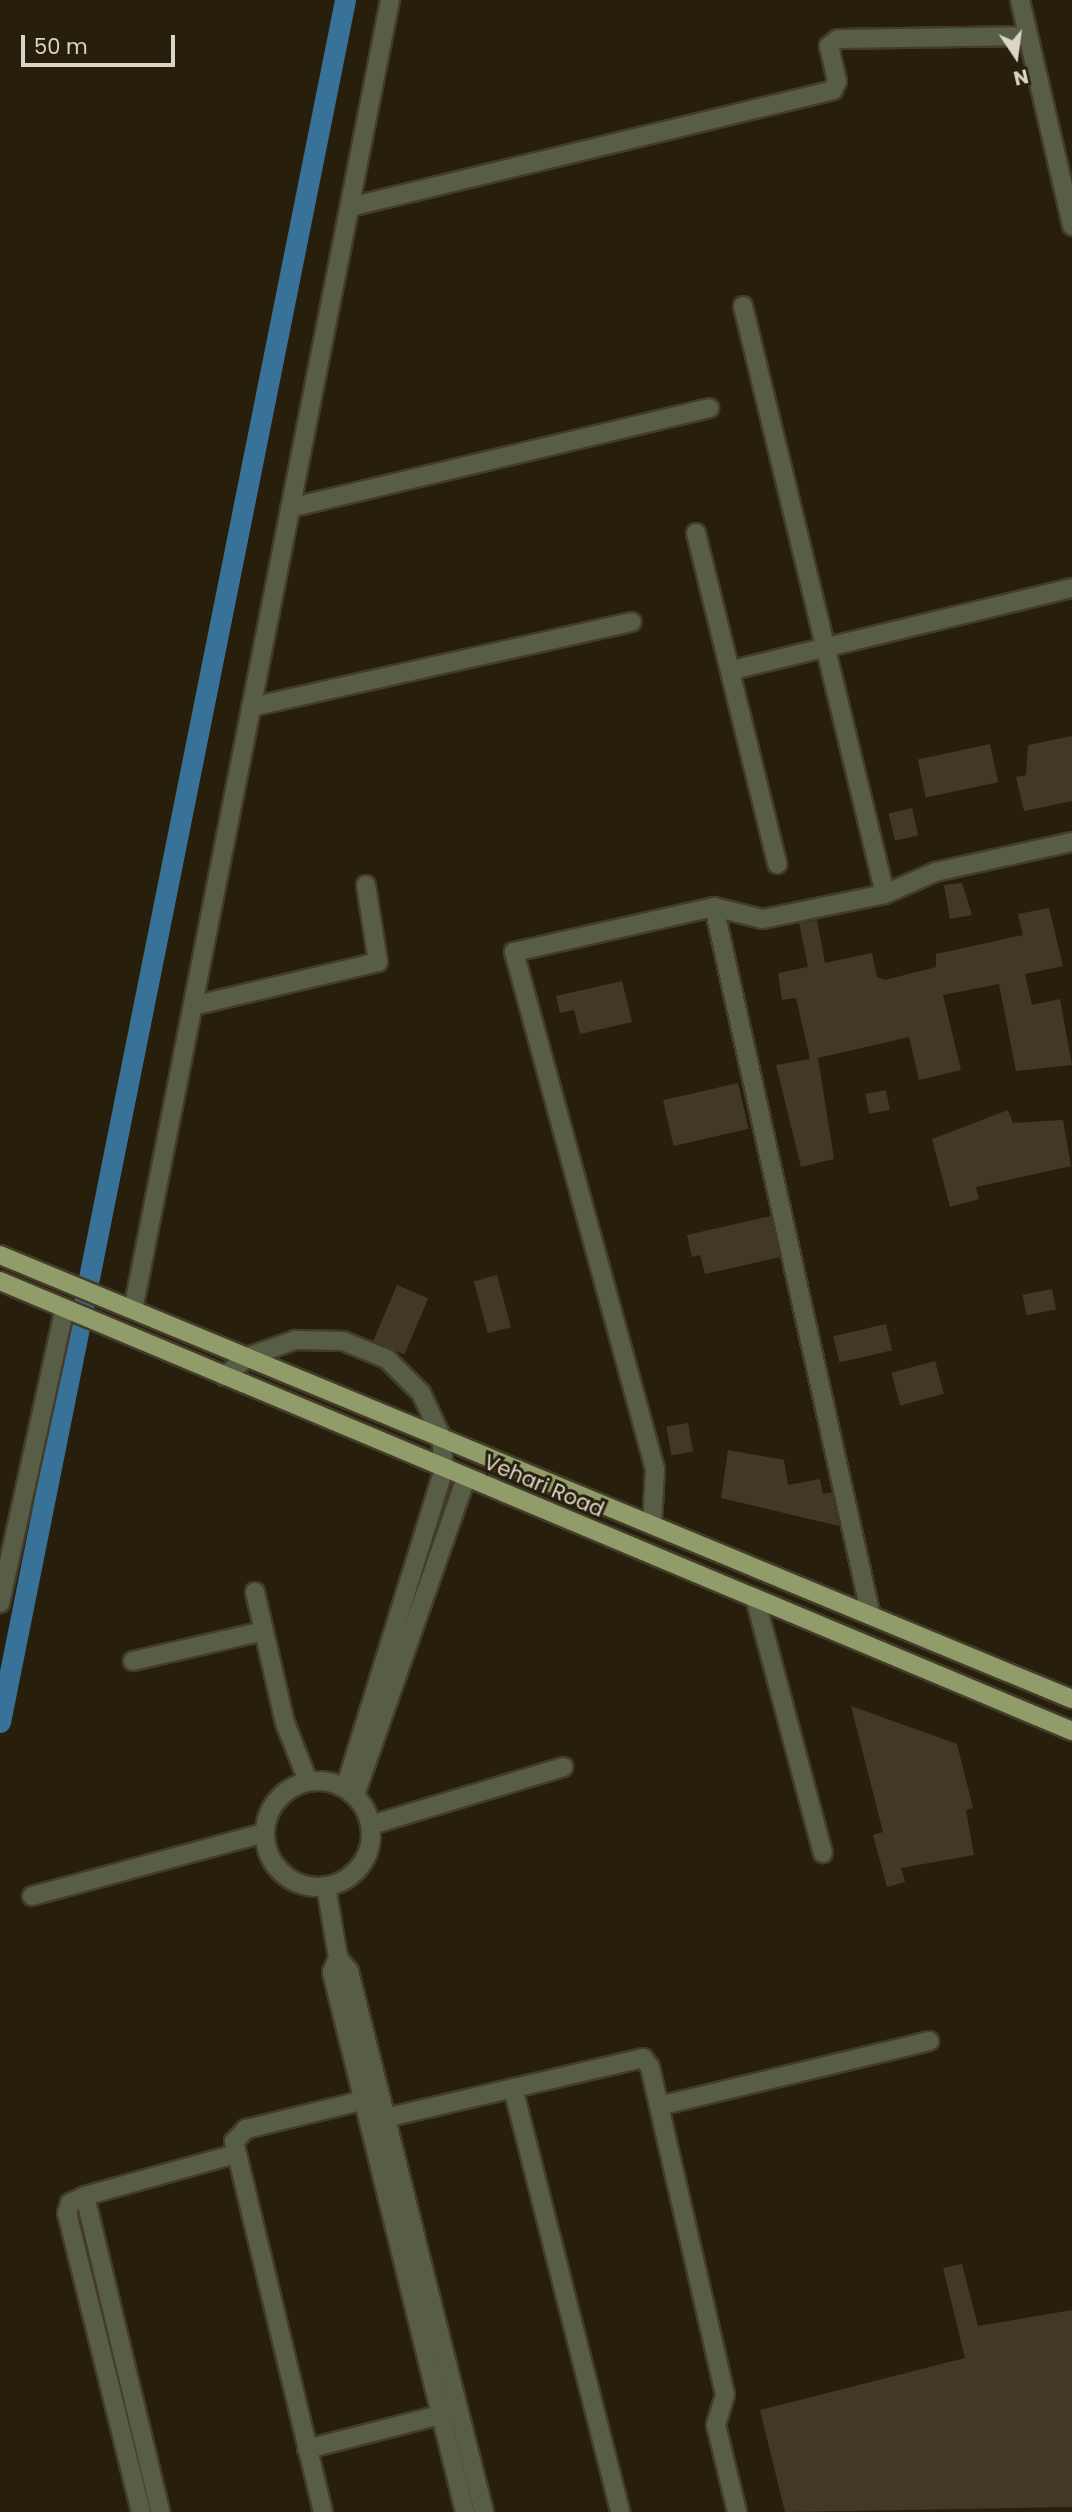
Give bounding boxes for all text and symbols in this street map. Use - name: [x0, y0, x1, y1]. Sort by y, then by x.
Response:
- scale bar: [24, 21, 178, 65]
- north arrow: [981, 21, 1051, 91]
- text: 50 m: [34, 32, 88, 61]
- text: N: [1011, 62, 1031, 92]
- street label: Vehari Road: [480, 1449, 608, 1523]

